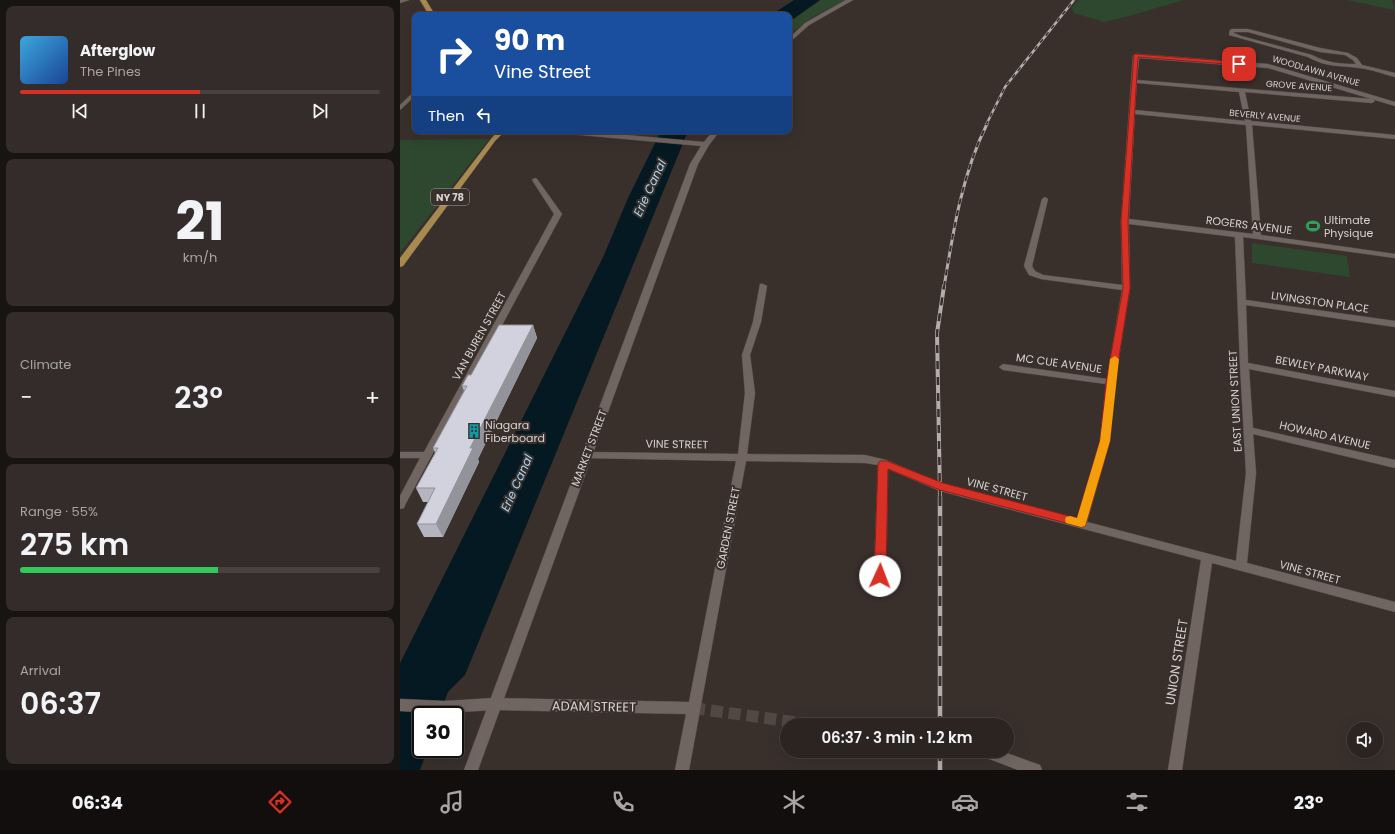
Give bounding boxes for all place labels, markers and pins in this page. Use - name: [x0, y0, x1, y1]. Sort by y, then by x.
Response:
- pin: [1222, 47, 1256, 81]
- place label: Ultimate Physique: [1324, 212, 1374, 241]
- sports icon: Ultimate Physique: [1305, 218, 1321, 234]
- place label: Niagara Fiberboard: [485, 417, 545, 446]
- building icon: Niagara Fiberboard: [466, 423, 482, 439]

